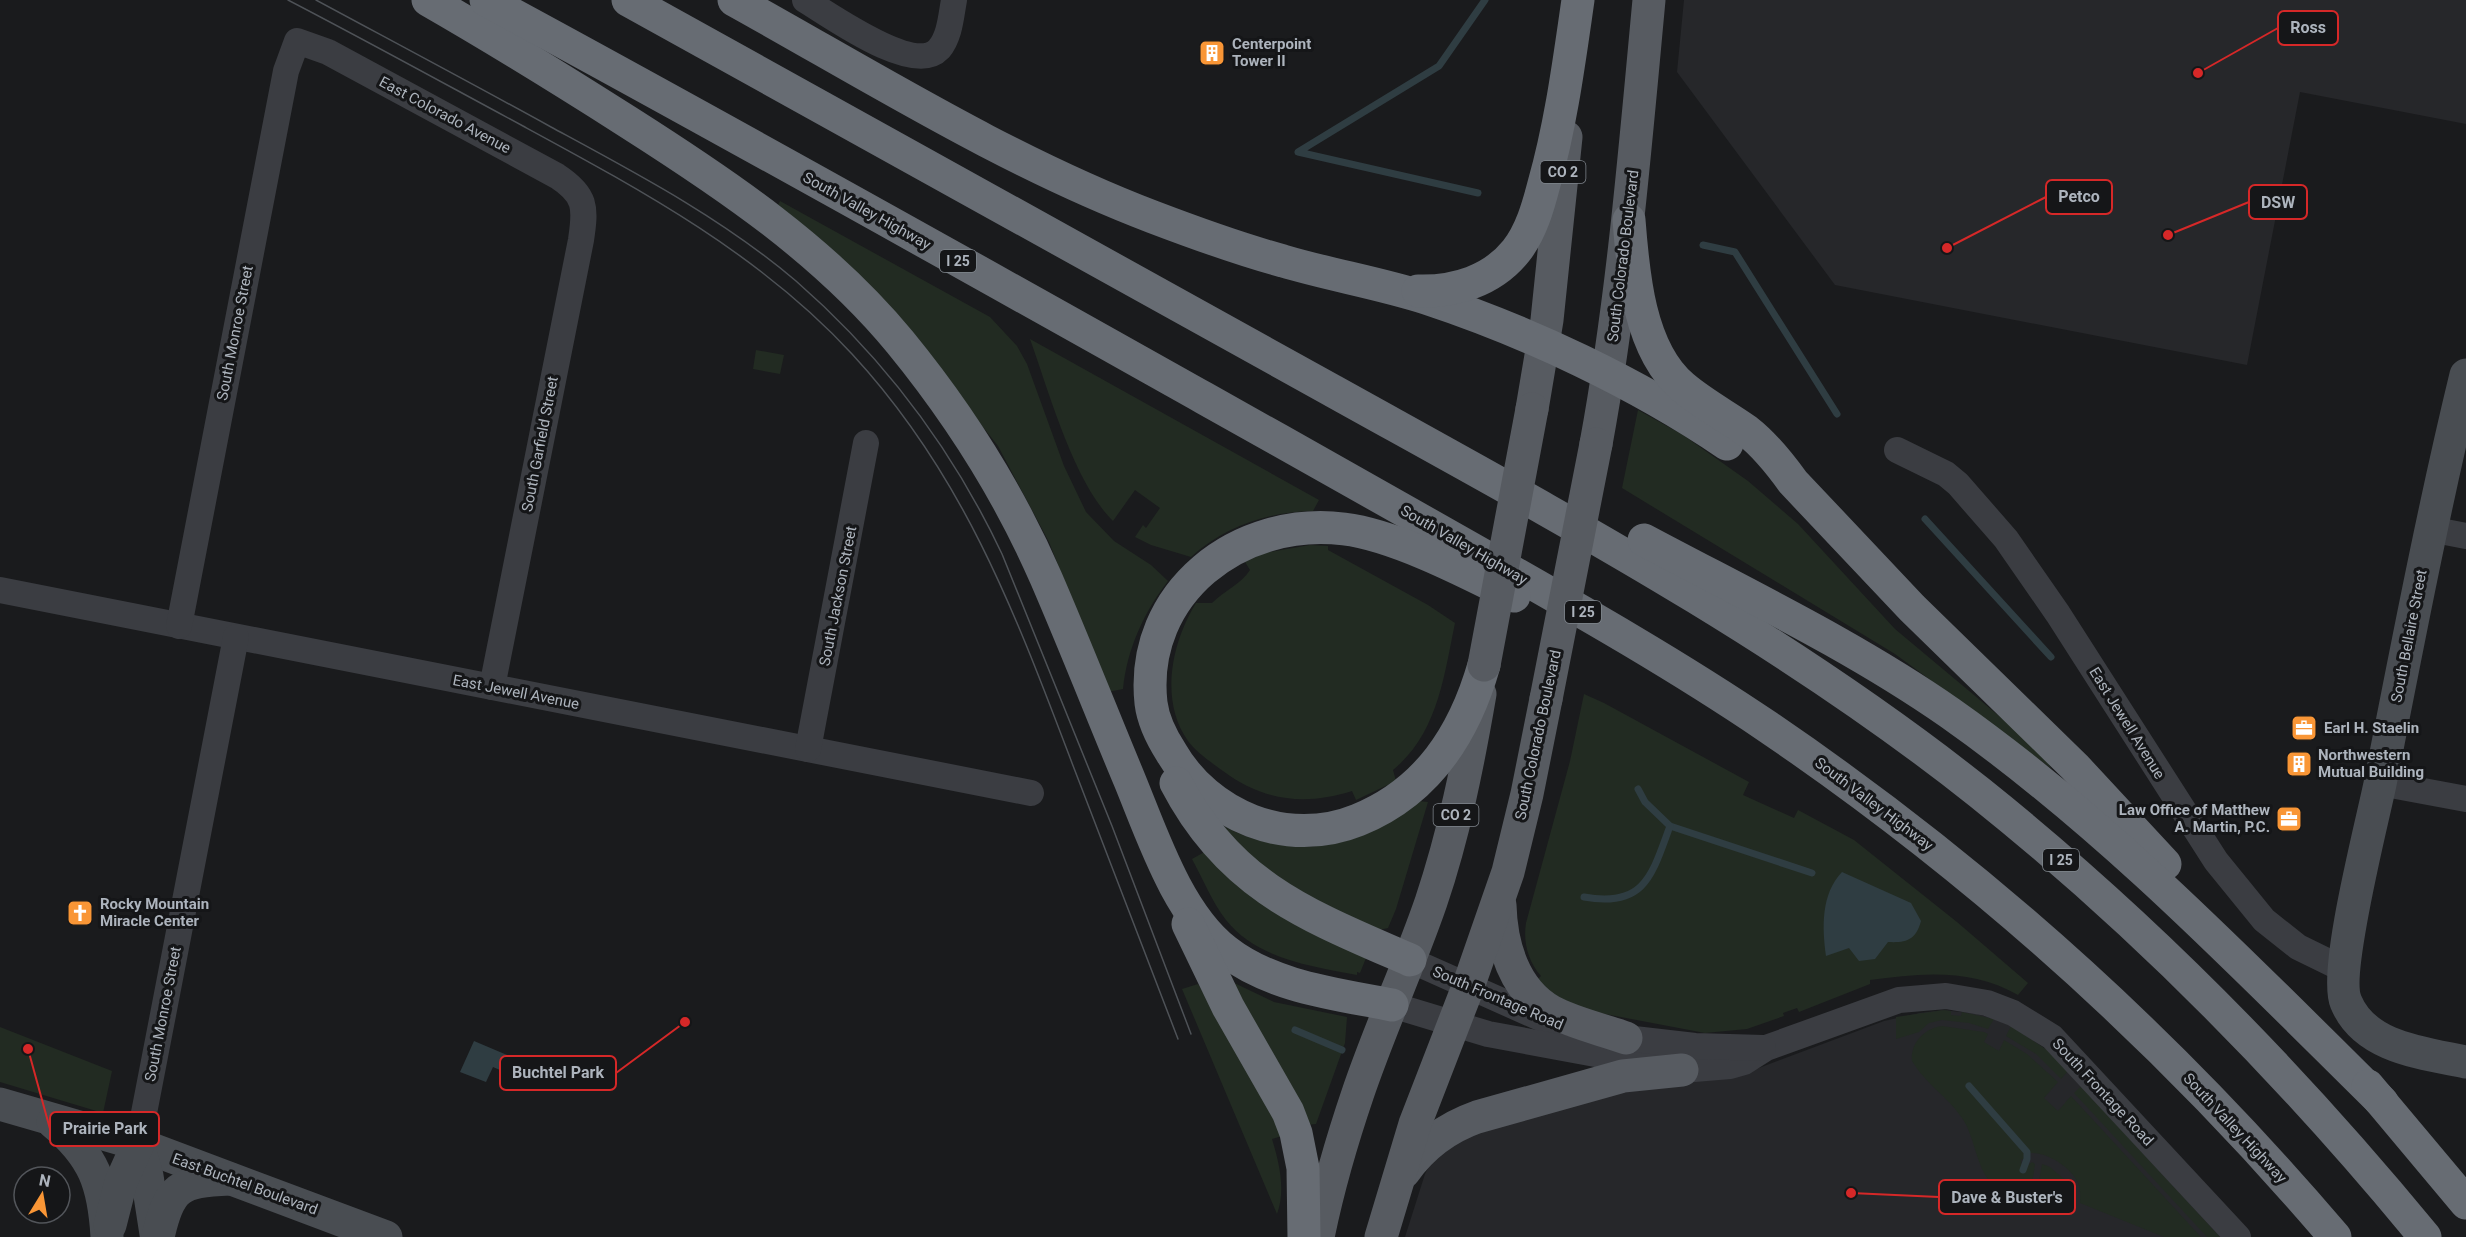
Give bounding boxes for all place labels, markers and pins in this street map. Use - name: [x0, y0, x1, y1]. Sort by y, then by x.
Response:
- callout: Ross: [2278, 11, 2338, 45]
- place label: Centerpoint Tower II: [1232, 35, 1311, 70]
- building icon: Centerpoint Tower II: [1197, 38, 1227, 68]
- callout: Petco: [2046, 180, 2112, 214]
- callout: DSW: [2249, 185, 2307, 219]
- office icon: Earl H. Staelin: [2289, 713, 2319, 743]
- place label: Earl H. Staelin: [2324, 719, 2419, 737]
- place label: Northwestern Mutual Building: [2318, 746, 2424, 781]
- building icon: Northwestern Mutual Building: [2284, 749, 2314, 779]
- place label: Law Office of Matthew A. Martin, P.C.: [2119, 801, 2270, 836]
- office icon: Law Office of Matthew A. Martin, P.C.: [2274, 804, 2304, 834]
- place label: Rocky Mountain Miracle Center: [100, 895, 209, 930]
- church icon: Rocky Mountain Miracle Center: [65, 898, 95, 928]
- callout: Buchtel Park: [500, 1056, 616, 1090]
- callout: Prairie Park: [50, 1112, 159, 1146]
- callout: Dave & Buster's: [1939, 1180, 2075, 1214]

